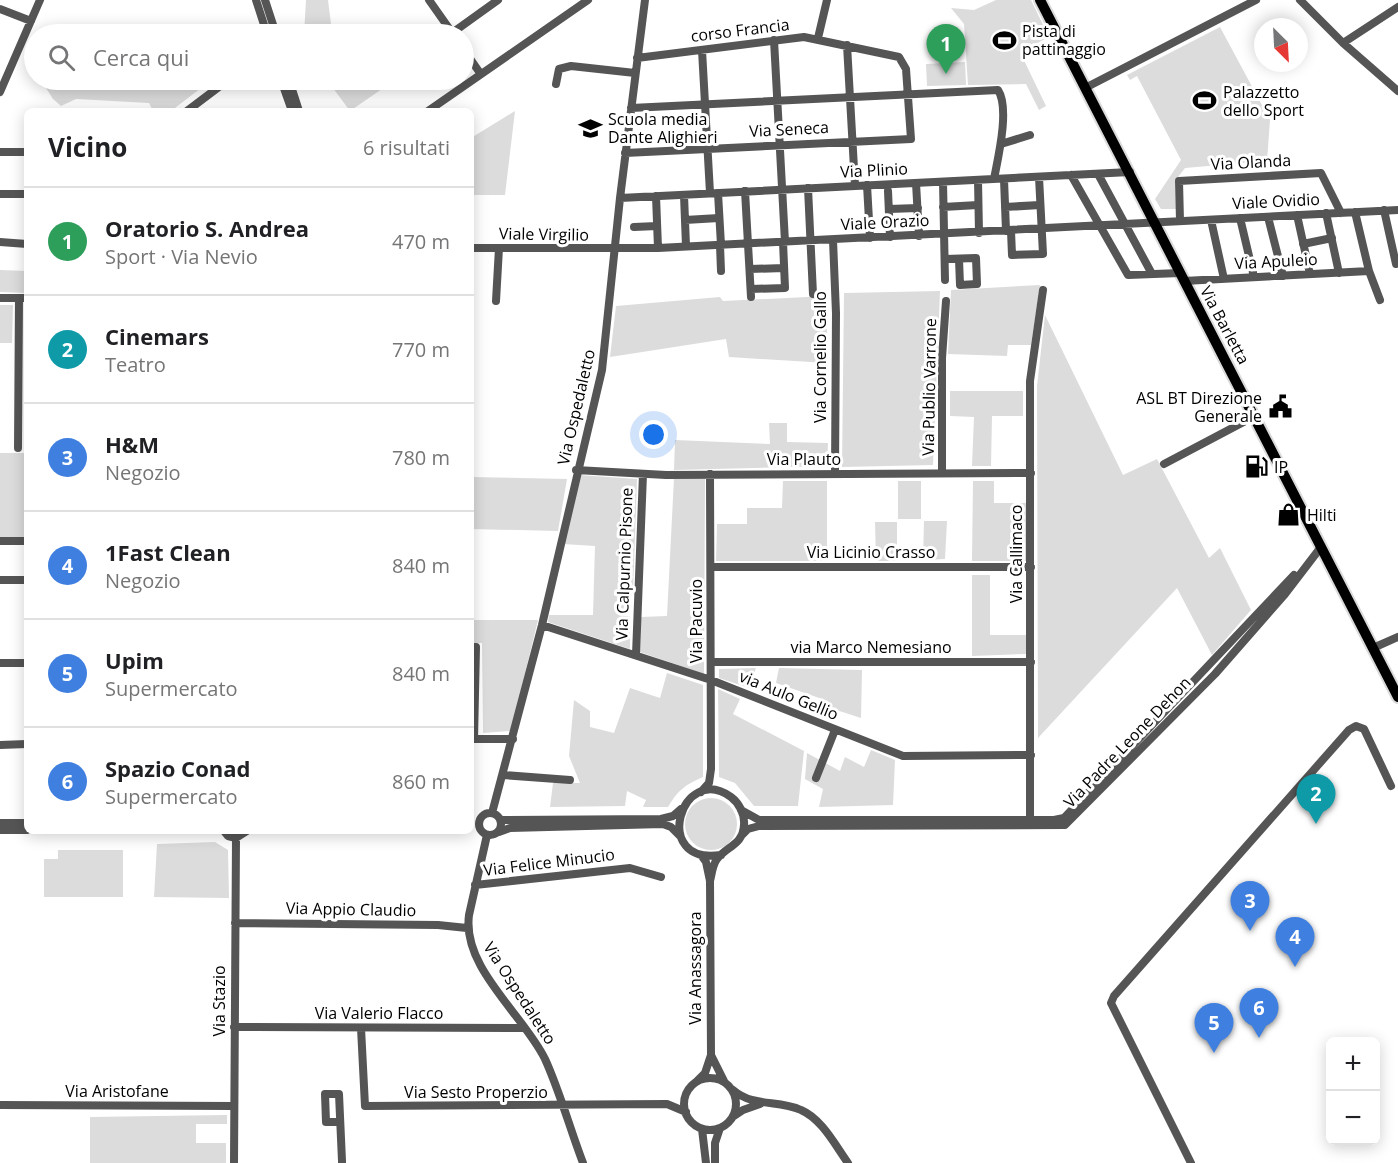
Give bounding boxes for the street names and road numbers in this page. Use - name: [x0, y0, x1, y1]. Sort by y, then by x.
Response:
- street label: corso Francia: [689, 13, 791, 47]
- street label: Via Seneca: [749, 116, 829, 142]
- street label: Via Olanda: [1210, 149, 1292, 175]
- street label: Via Plinio: [840, 157, 908, 183]
- street label: Viale Ovidio: [1232, 188, 1320, 214]
- street label: Viale Orazio: [840, 209, 930, 235]
- street label: Viale Virgilio: [499, 222, 589, 246]
- street label: Via Apuleio: [1234, 248, 1318, 274]
- street label: Via Barletta: [1195, 282, 1255, 368]
- street label: Via Cornelio Gallo: [809, 291, 831, 423]
- street label: Via Publio Varrone: [917, 318, 941, 456]
- street label: Via Ospedaletto: [552, 347, 600, 467]
- street label: Via Plauto: [767, 448, 841, 470]
- street label: Via Calpurnio Pisone: [610, 487, 638, 641]
- street label: Via Callimaco: [1005, 505, 1027, 603]
- street label: Via Licinio Crasso: [807, 541, 935, 563]
- street label: Via Pacuvio: [685, 579, 707, 663]
- street label: via Marco Nemesiano: [790, 636, 952, 658]
- street label: via Aulo Gellio: [736, 665, 842, 725]
- street label: Via Padre Leone Dehon: [1059, 672, 1195, 812]
- street label: Via Felice Minucio: [482, 843, 616, 881]
- street label: Via Appio Claudio: [286, 897, 416, 921]
- street label: Via Anassagora: [684, 911, 706, 1025]
- street label: Via Ospedaletto: [479, 937, 561, 1049]
- street label: Via Stazio: [208, 965, 230, 1037]
- street label: Via Valerio Flacco: [315, 1002, 443, 1024]
- street label: Via Aristofane: [65, 1080, 169, 1102]
- street label: Via Sesto Properzio: [404, 1081, 548, 1103]

